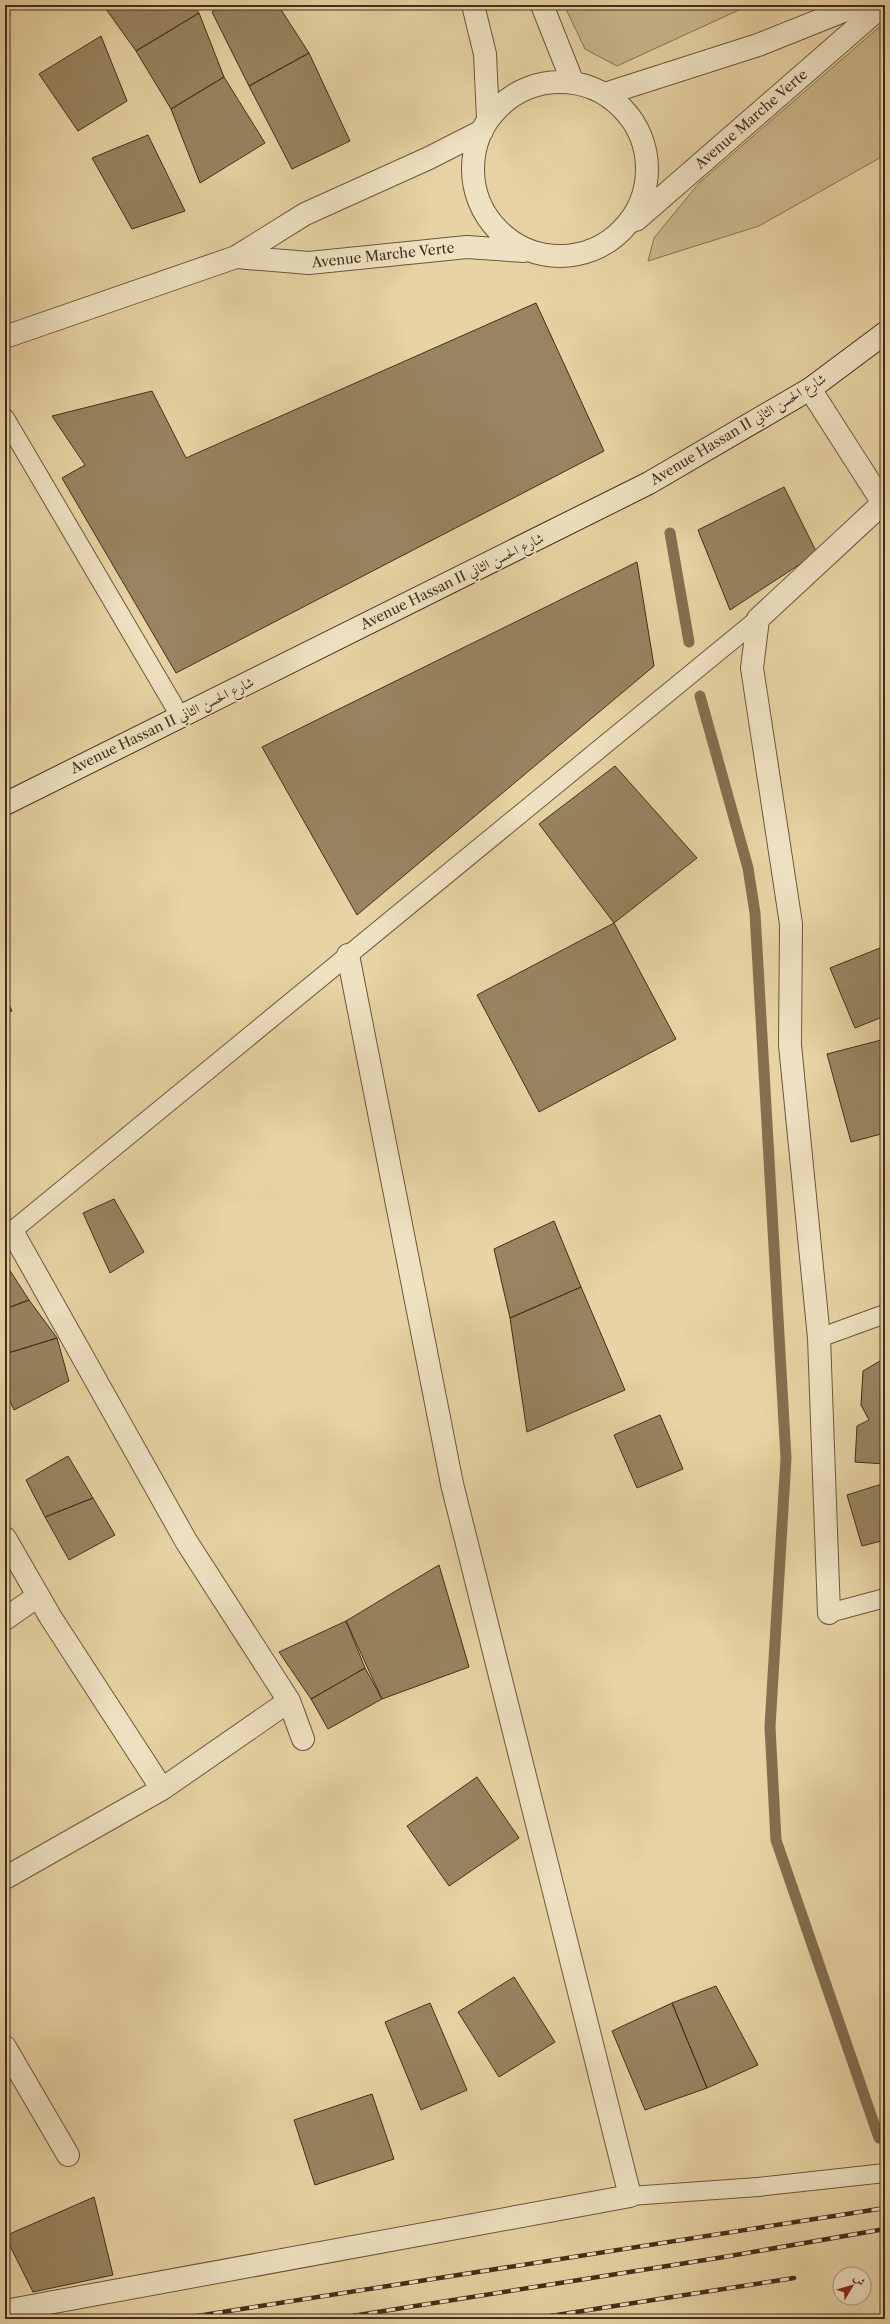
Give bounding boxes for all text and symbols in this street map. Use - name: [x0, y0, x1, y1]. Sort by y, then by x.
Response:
- street label: Avenue Marche Verte: [690, 65, 811, 173]
- street label: Avenue Marche Verte: [310, 239, 455, 272]
- street label: Avenue Hassan II شارع الحسن الثاني: [646, 369, 831, 492]
- street label: Avenue Hassan II شارع الحسن الثاني: [357, 529, 548, 636]
- street label: Avenue Hassan II شارع الحسن الثاني: [67, 673, 258, 780]
- north arrow: [832, 2266, 872, 2306]
- text: ش: [851, 2271, 869, 2289]

